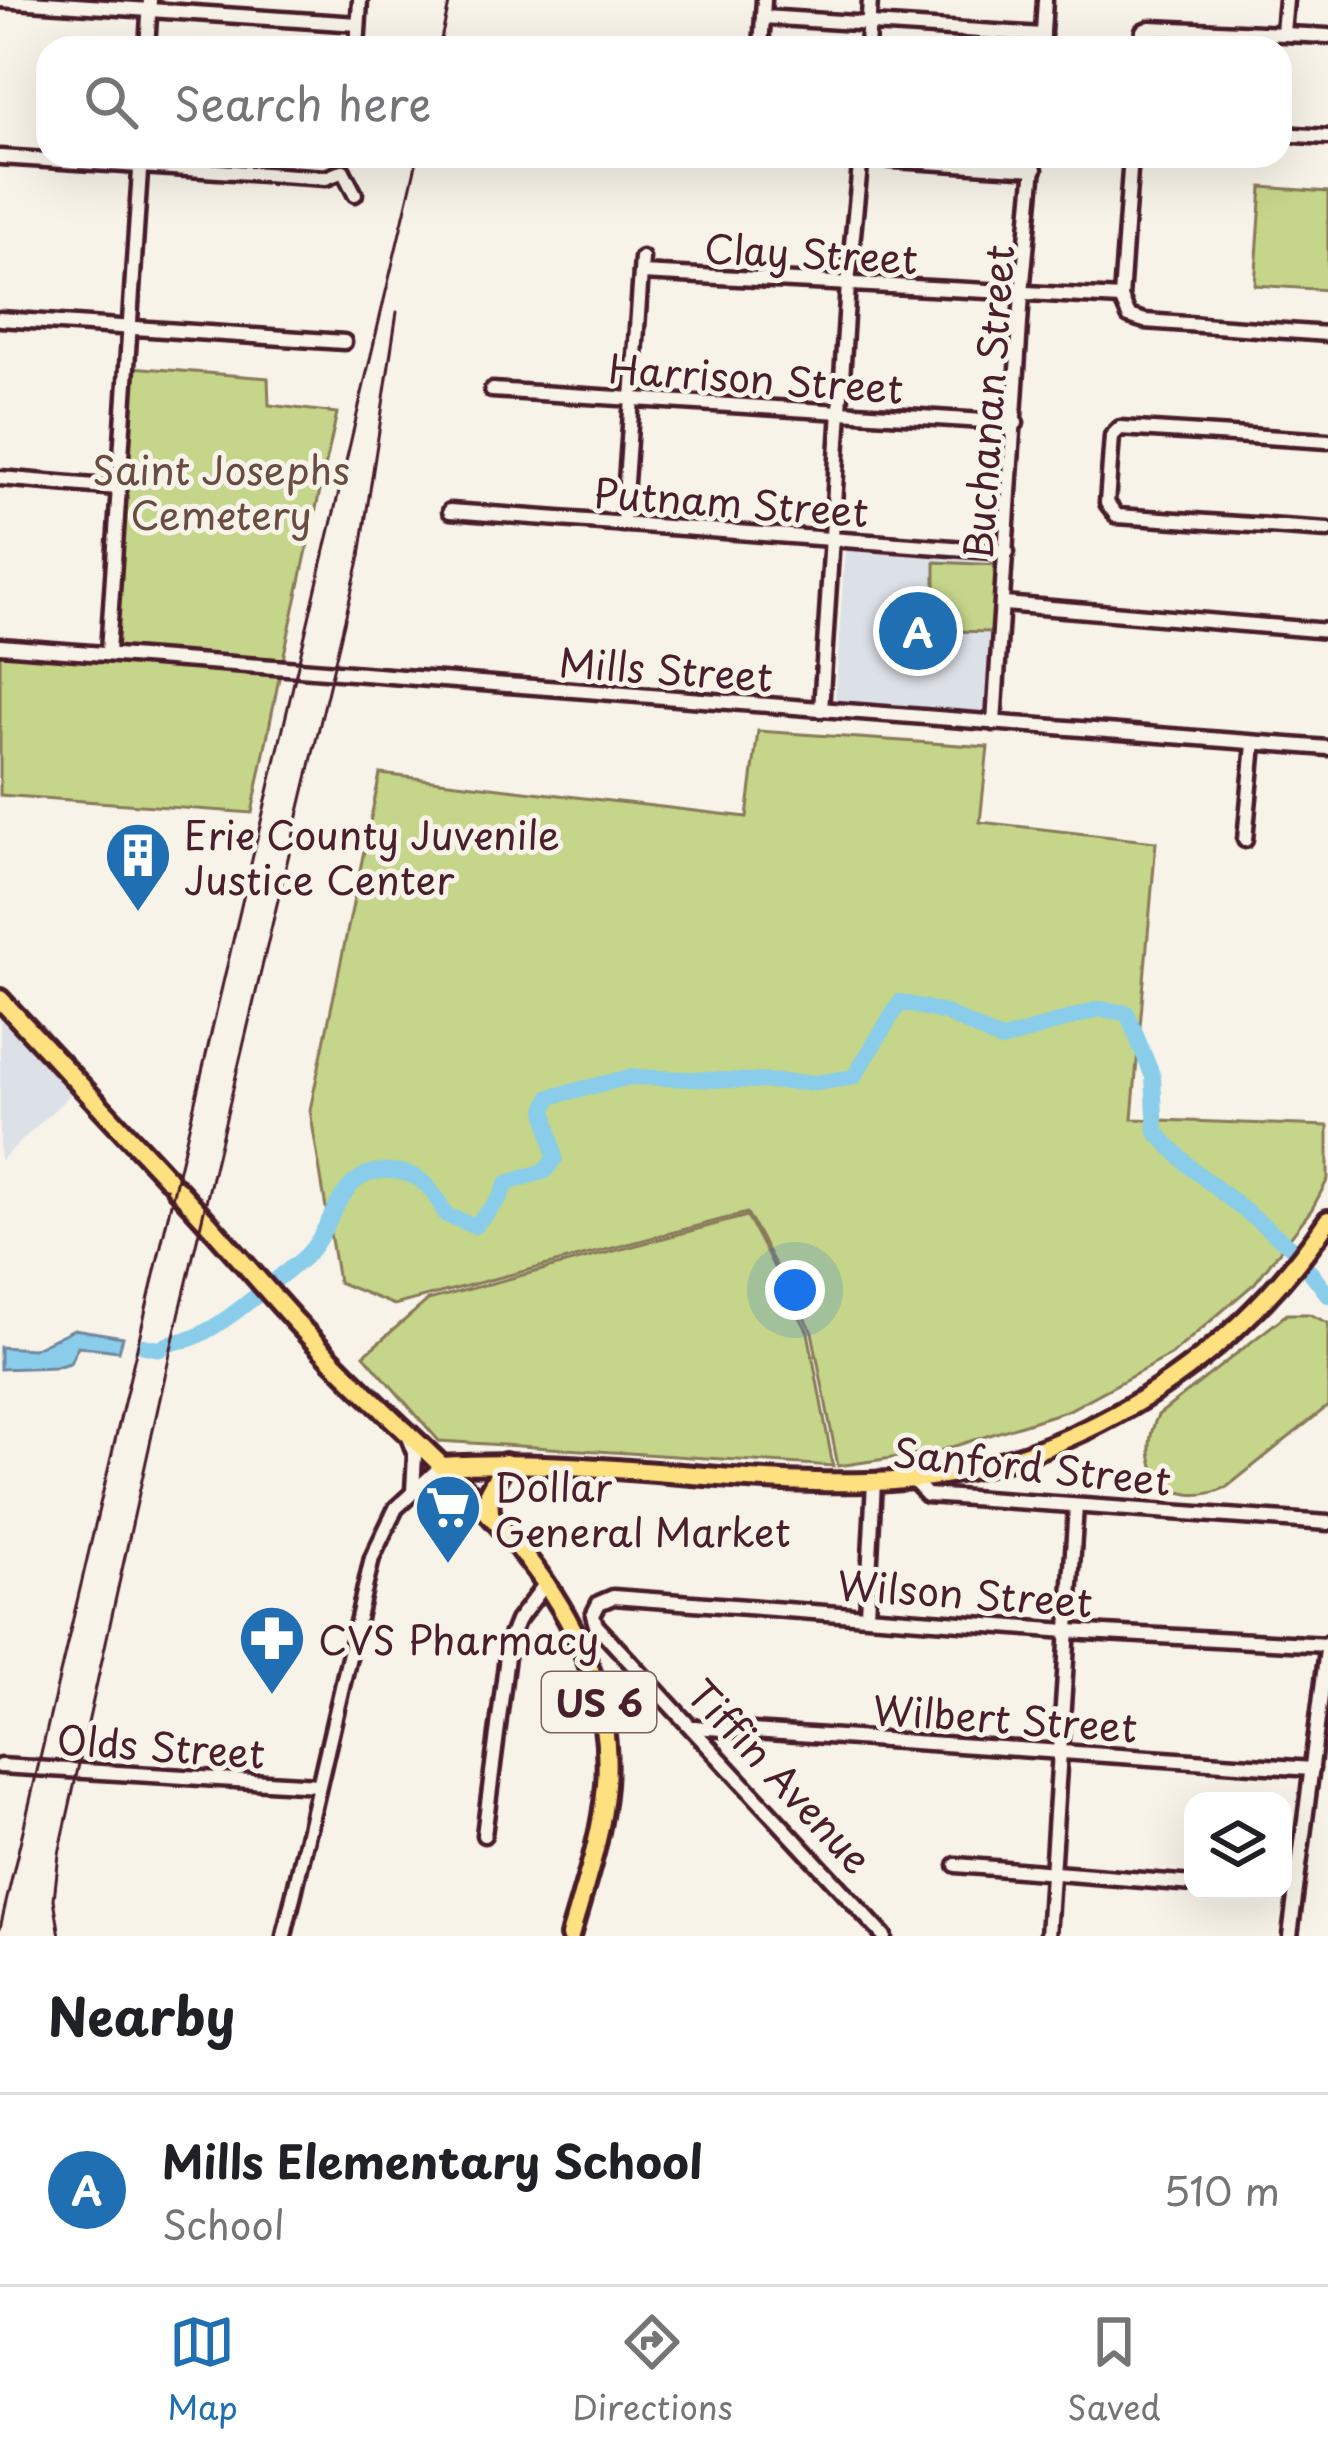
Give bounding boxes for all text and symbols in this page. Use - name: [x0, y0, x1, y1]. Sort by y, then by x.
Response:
- search box: [36, 36, 1292, 168]
- text: Search here: [174, 68, 431, 136]
- icon: search: [78, 69, 144, 135]
- street label: Clay Street: [703, 217, 919, 287]
- street label: Buchanan Street: [947, 243, 1027, 561]
- street label: Harrison Street: [607, 337, 905, 417]
- park label: Saint Josephs Cemetery: [92, 439, 350, 543]
- street label: Putnam Street: [591, 462, 871, 540]
- pin: A: [879, 586, 957, 676]
- street label: Mills Street: [557, 631, 775, 705]
- place label: Erie County Juvenile Justice Center: [184, 804, 560, 908]
- building icon: Erie County Juvenile Justice Center: [103, 820, 173, 914]
- your location: [765, 1260, 825, 1320]
- street label: Sanford Street: [890, 1421, 1174, 1509]
- place label: Dollar General Market: [494, 1456, 791, 1560]
- supermarket icon: Dollar General Market: [413, 1472, 483, 1566]
- street label: Wilson Street: [835, 1554, 1095, 1630]
- pharmacy icon: CVS Pharmacy: [237, 1603, 307, 1697]
- place label: CVS Pharmacy: [318, 1609, 599, 1668]
- street label: Tiffin Avenue: [675, 1664, 887, 1886]
- road number: US 6: [542, 1672, 656, 1732]
- street label: Wilbert Street: [871, 1678, 1139, 1756]
- street label: Olds Street: [55, 1708, 267, 1782]
- map controls: [1184, 1792, 1292, 1900]
- button: layers: [1184, 1792, 1292, 1900]
- text: Nearby: [48, 1976, 235, 2053]
- text: Mills Elementary School: [162, 2126, 703, 2194]
- text: A: [72, 2160, 102, 2219]
- text: 510 m: [1163, 2160, 1280, 2219]
- text: School: [162, 2194, 285, 2253]
- tab: Map: [167, 2309, 238, 2431]
- tab: Directions: [572, 2309, 733, 2431]
- tab: Saved: [1067, 2309, 1161, 2431]

